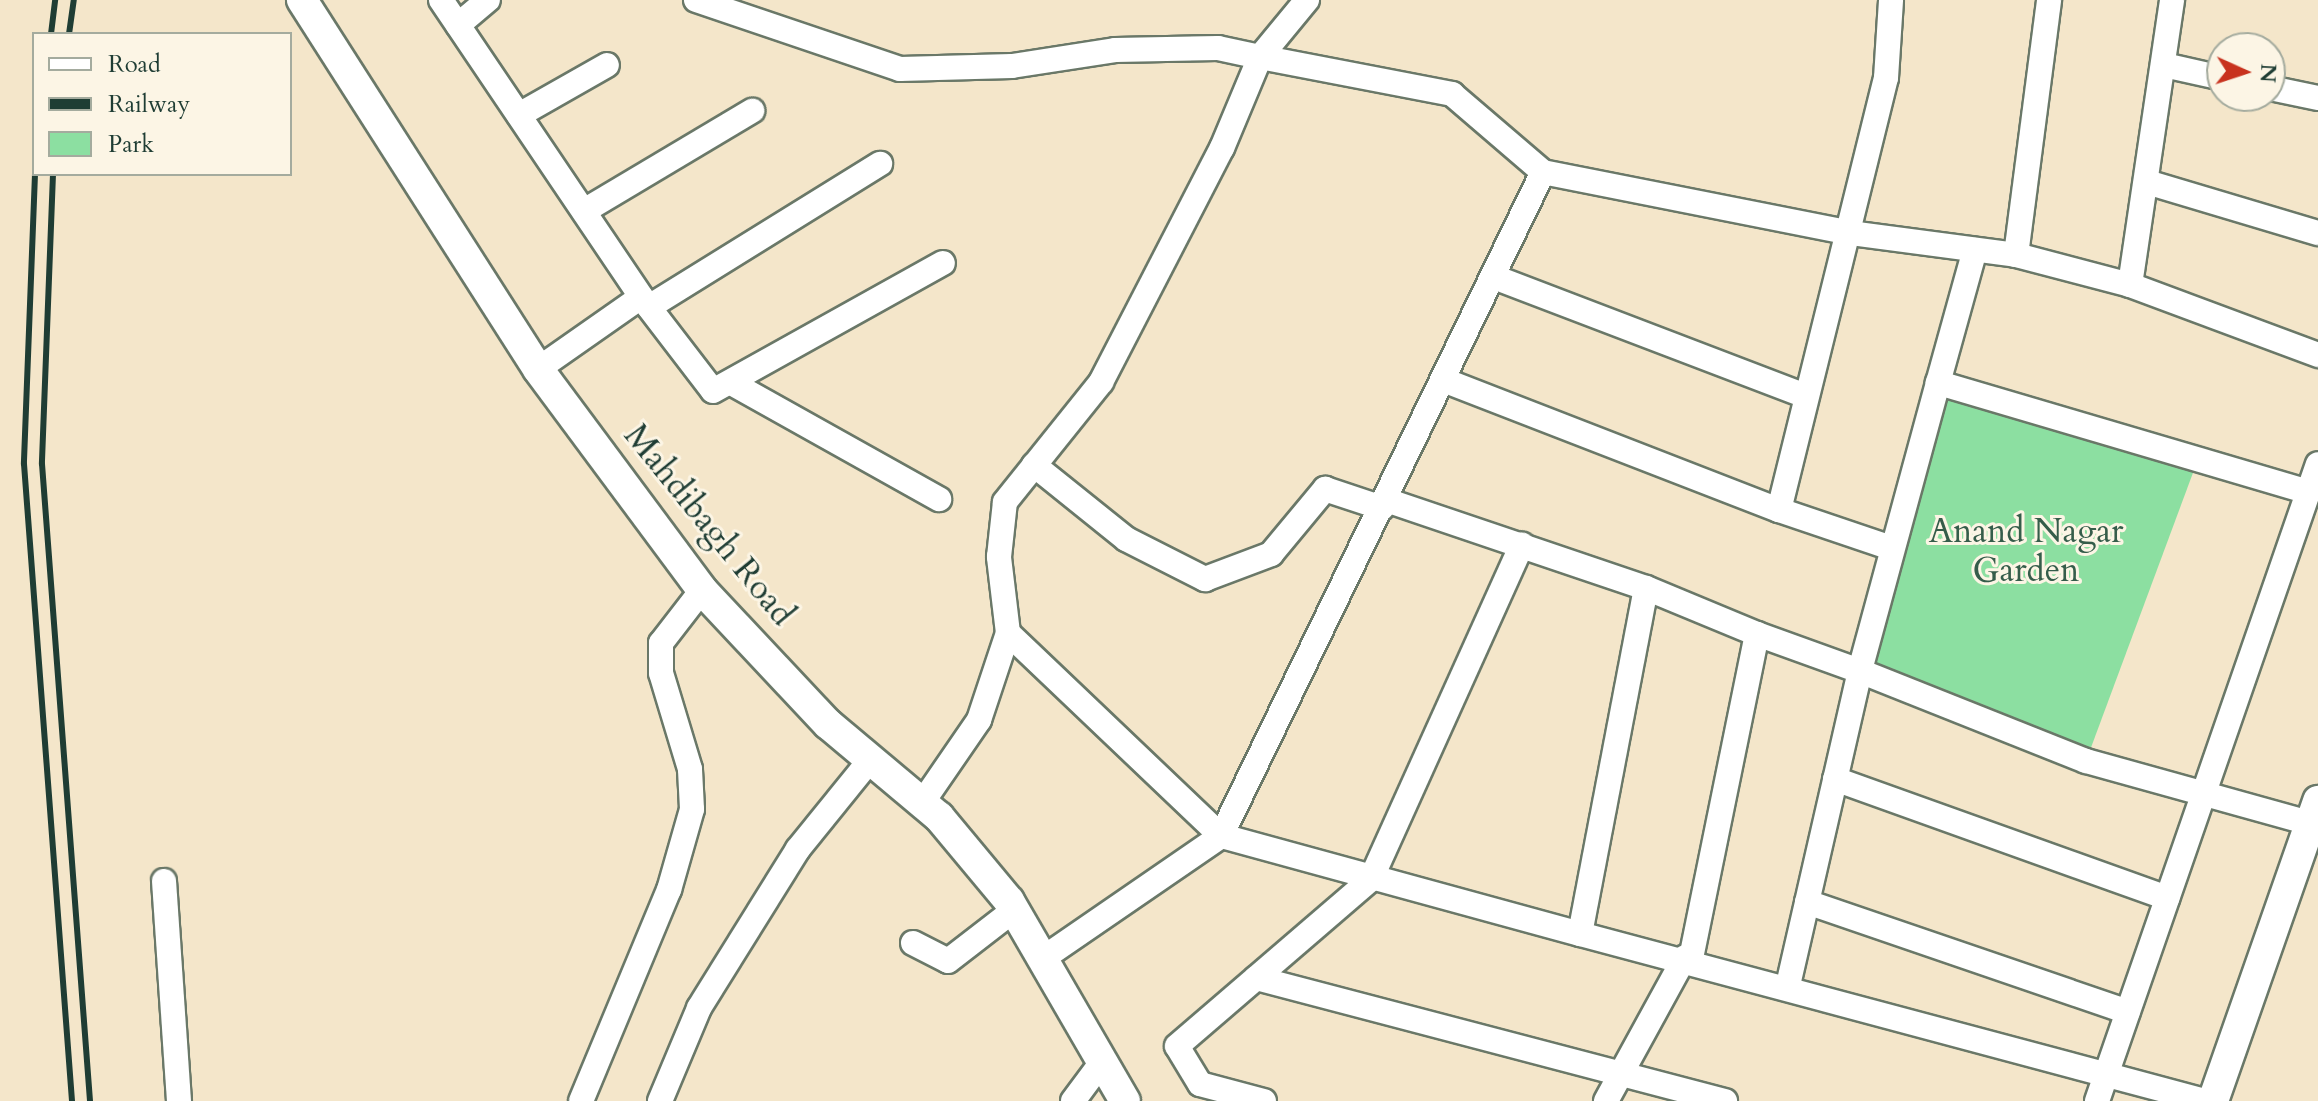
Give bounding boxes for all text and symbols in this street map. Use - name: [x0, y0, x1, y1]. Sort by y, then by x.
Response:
- legend: [32, 32, 292, 176]
- north arrow: [2206, 32, 2286, 112]
- text: Road: [108, 48, 161, 81]
- text: N: [2252, 63, 2283, 83]
- text: Railway: [108, 88, 190, 121]
- text: Park: [108, 128, 154, 161]
- street label: Mahdibagh Road: [615, 416, 803, 634]
- park label: Anand Nagar Garden: [1929, 511, 2123, 590]

